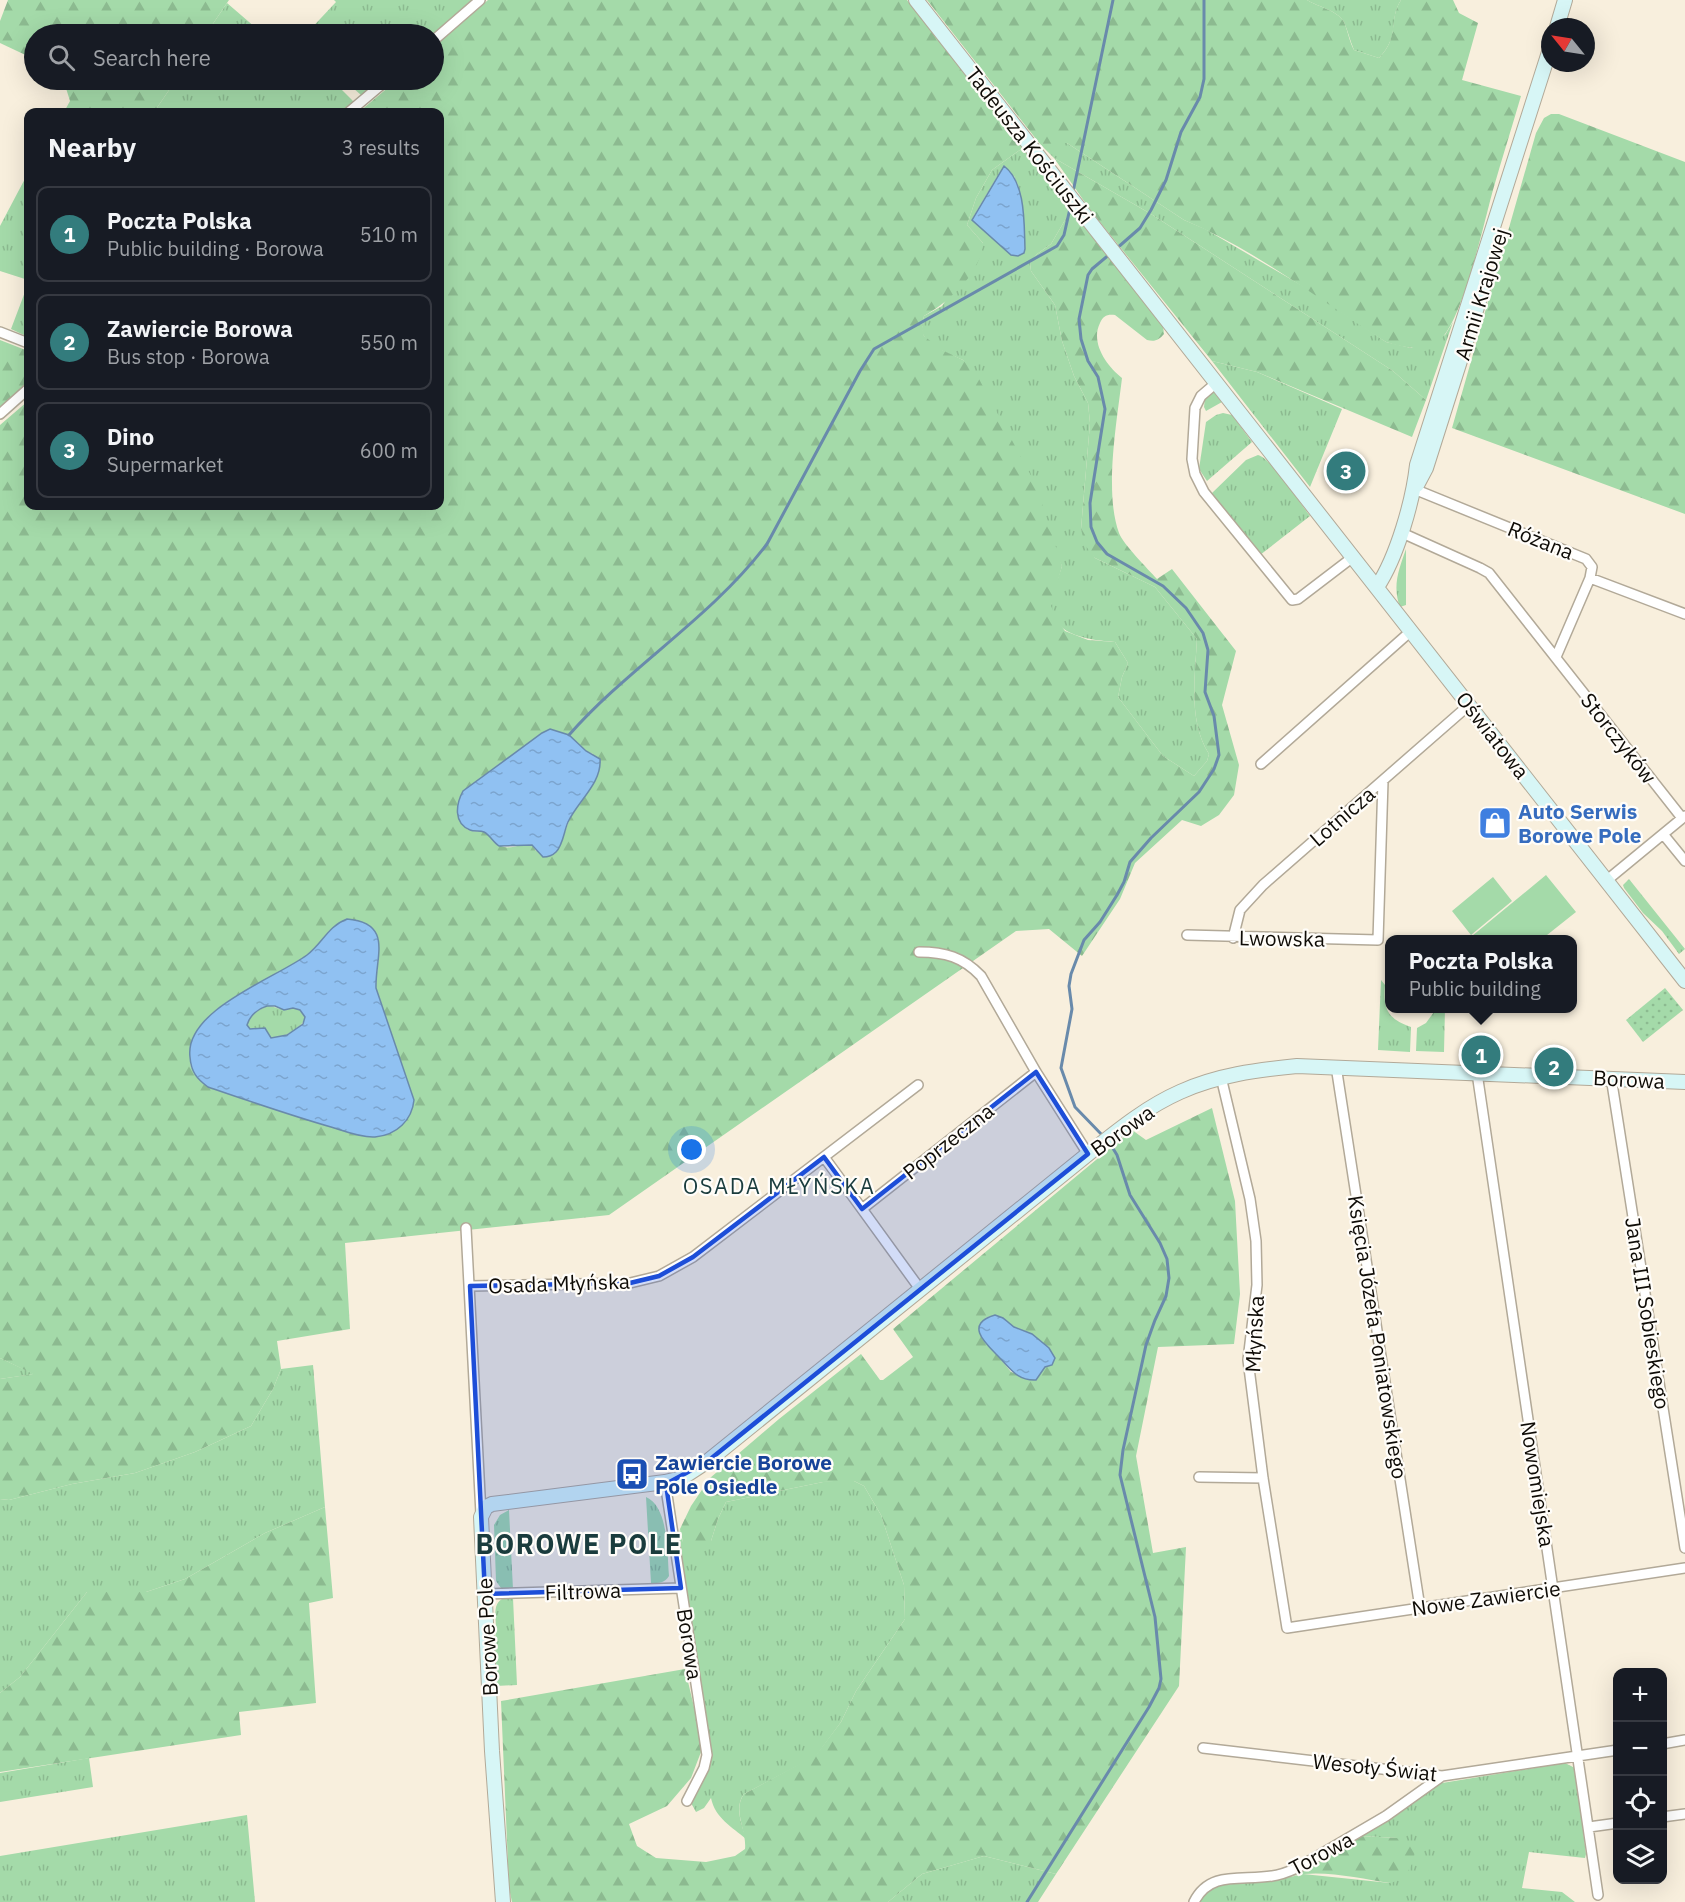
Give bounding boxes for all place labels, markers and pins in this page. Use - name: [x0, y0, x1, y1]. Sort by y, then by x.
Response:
- pin: 3: [1326, 448, 1366, 494]
- place label: Auto Serwis Borowe Pole: [1518, 797, 1642, 849]
- shop icon: Auto Serwis Borowe Pole: [1477, 805, 1513, 841]
- pin: 1: [1462, 1032, 1500, 1078]
- pin: 2: [1534, 1044, 1574, 1090]
- place label: Zawiercie Borowe Pole Osiedle: [655, 1448, 832, 1500]
- bus stop icon: Zawiercie Borowe Pole Osiedle: [614, 1456, 650, 1492]

